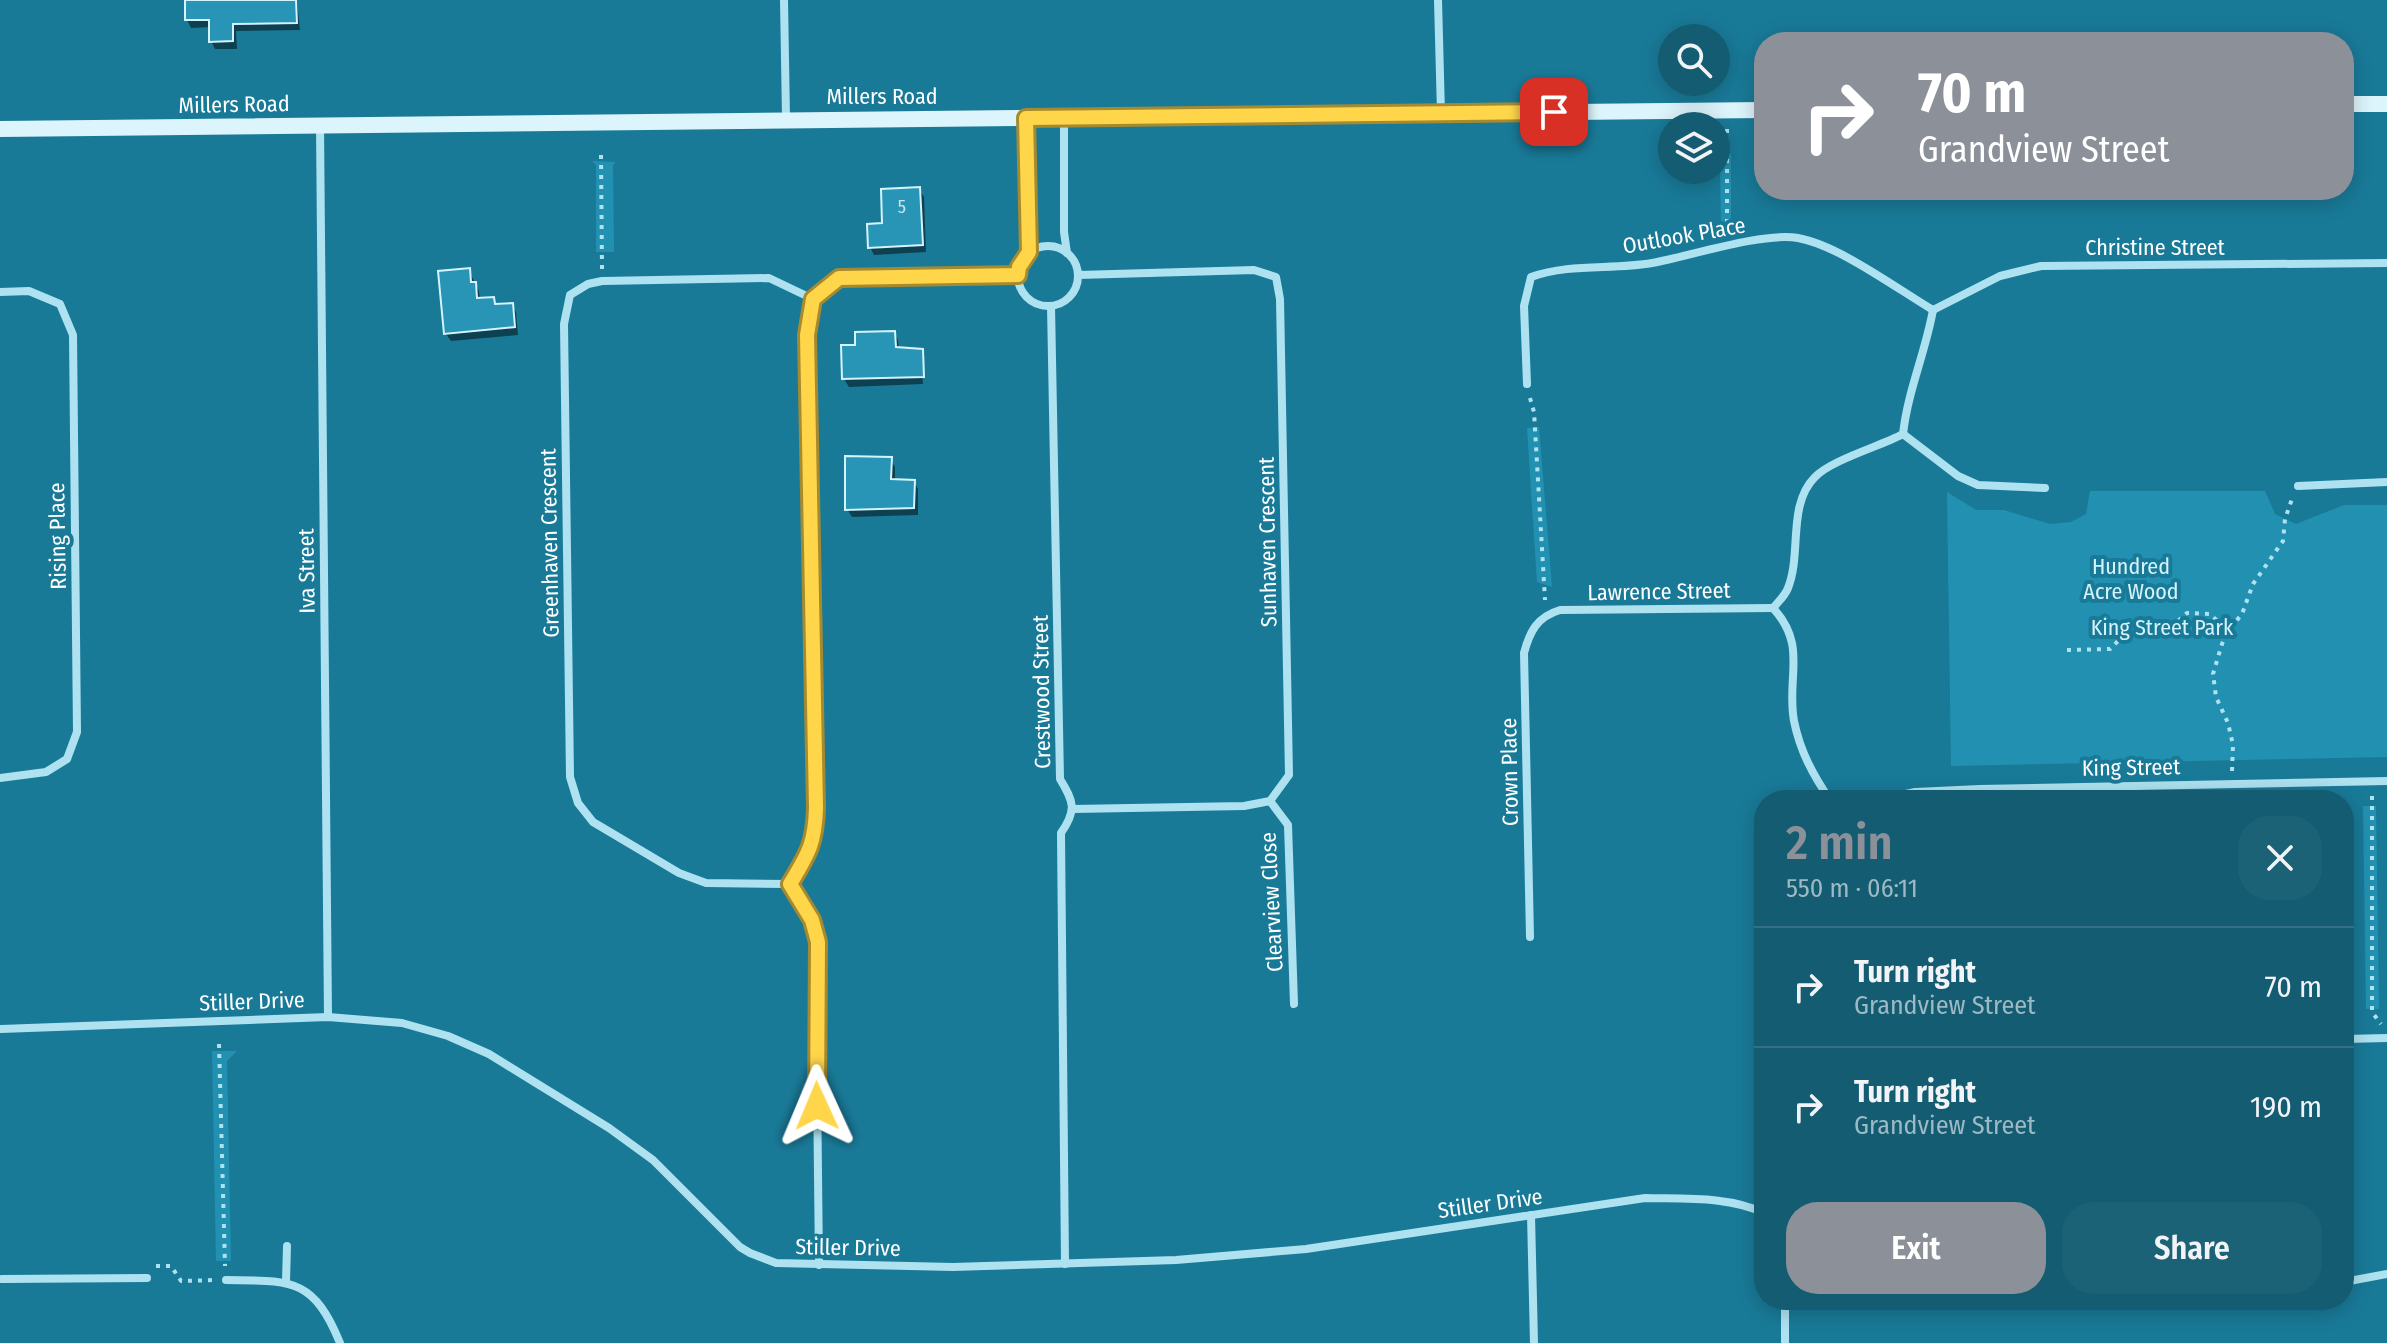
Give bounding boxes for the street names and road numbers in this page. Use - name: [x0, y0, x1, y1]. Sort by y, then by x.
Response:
- street label: Millers Road: [826, 83, 938, 110]
- street label: Millers Road: [178, 90, 290, 119]
- street label: Outlook Place: [1621, 211, 1748, 260]
- street label: Christine Street: [2085, 234, 2226, 261]
- street label: Greenhaven Crescent: [534, 447, 565, 638]
- street label: Sunhaven Crescent: [1253, 456, 1282, 627]
- street label: Rising Place: [43, 482, 72, 590]
- street label: Iva Street: [292, 527, 321, 614]
- street label: Lawrence Street: [1587, 577, 1732, 606]
- street label: Crestwood Street: [1027, 614, 1056, 769]
- street label: Crown Place: [1495, 718, 1524, 826]
- street label: King Street: [2082, 753, 2181, 782]
- street label: Clearview Close: [1254, 831, 1289, 973]
- street label: Stiller Drive: [199, 986, 305, 1017]
- street label: Stiller Drive: [1436, 1183, 1544, 1224]
- street label: Stiller Drive: [795, 1233, 901, 1262]

